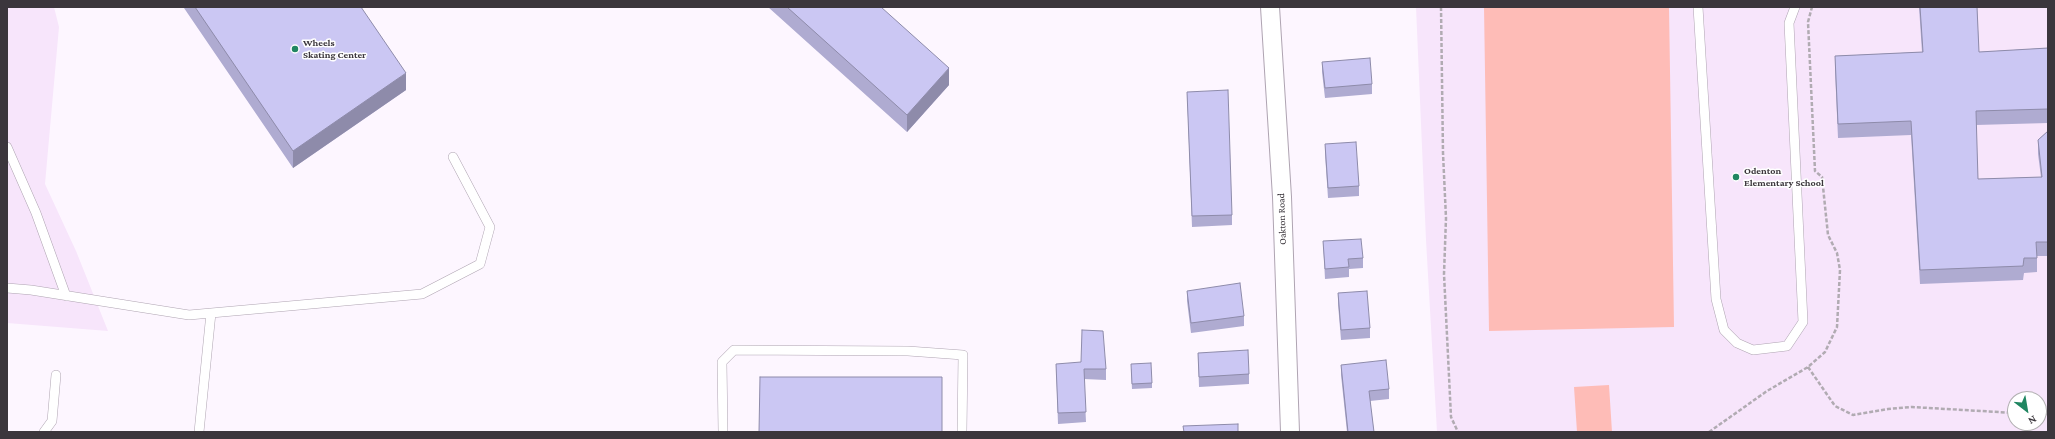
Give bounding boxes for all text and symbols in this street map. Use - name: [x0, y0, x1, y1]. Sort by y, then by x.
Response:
- place label: Wheels Skating Center: [303, 37, 366, 60]
- marker: Wheels Skating Center: [290, 44, 300, 54]
- place label: Odenton Elementary School: [1744, 165, 1824, 188]
- marker: Odenton Elementary School: [1731, 172, 1741, 182]
- street label: Oakton Road: [1275, 193, 1289, 245]
- north arrow: [2007, 391, 2047, 431]
- text: N: [2026, 413, 2039, 428]

